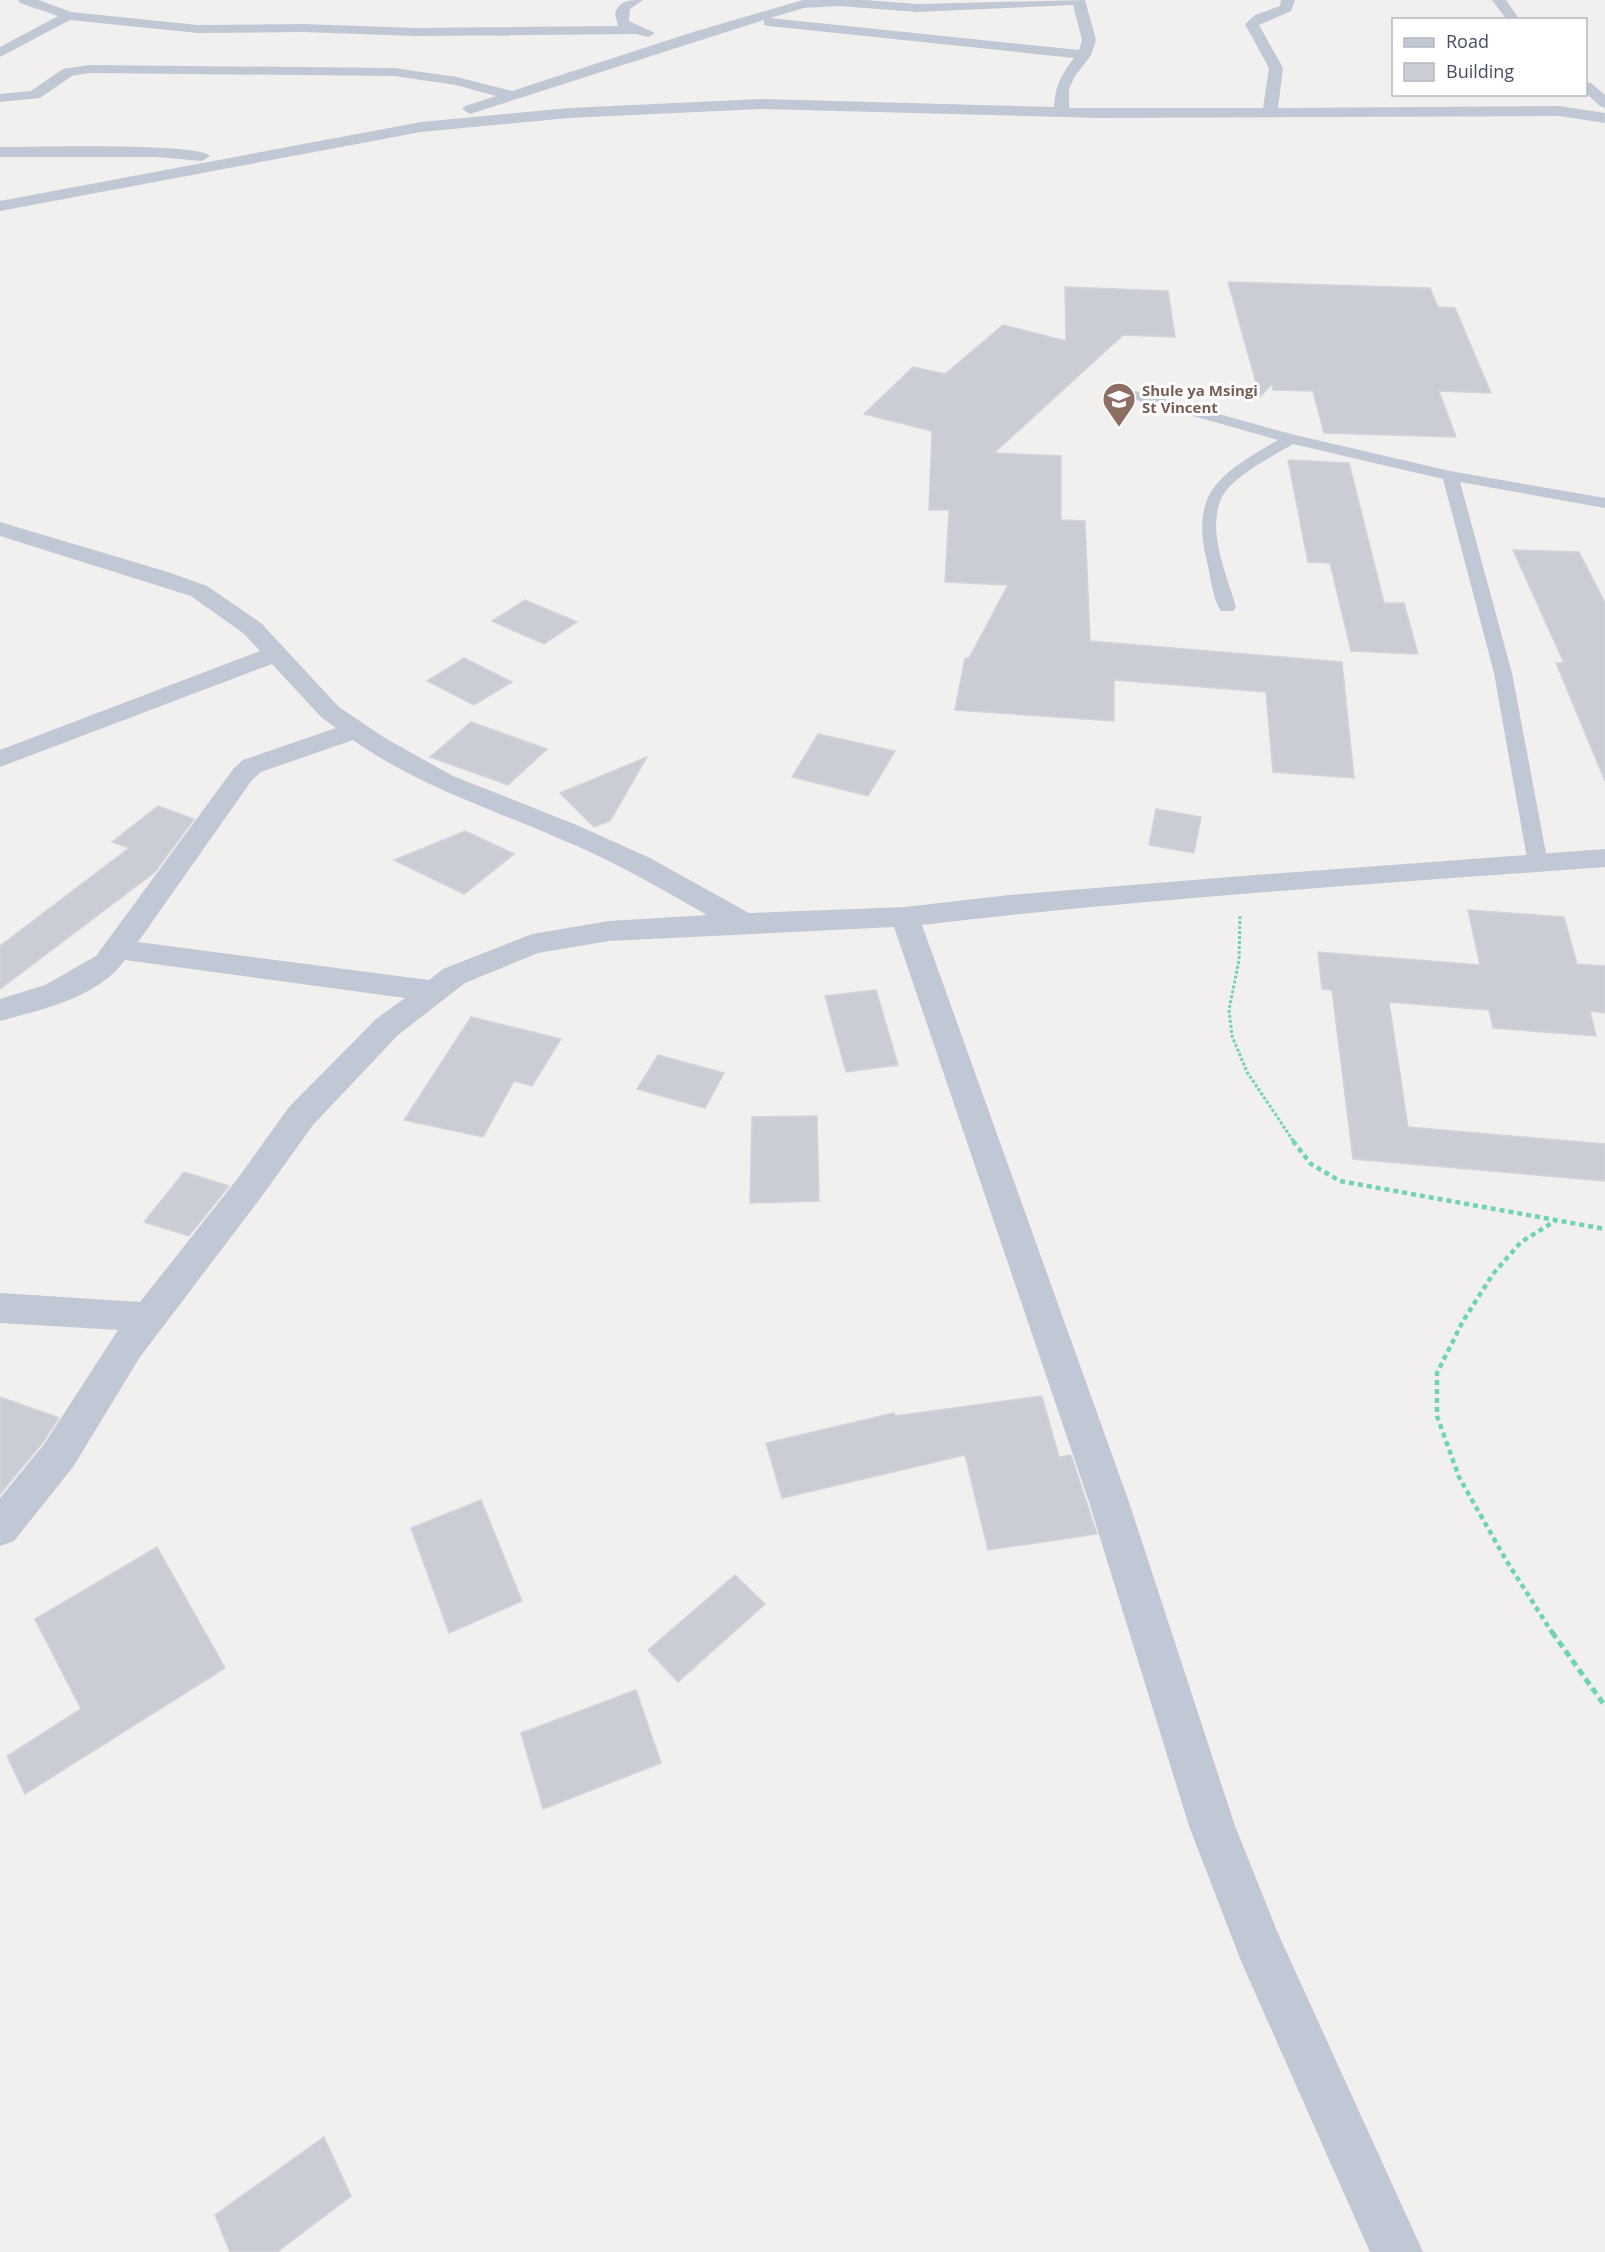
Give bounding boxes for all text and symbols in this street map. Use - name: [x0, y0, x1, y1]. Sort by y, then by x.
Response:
- legend: [1392, 18, 1587, 96]
- text: Road: [1446, 29, 1489, 53]
- text: Building: [1446, 59, 1514, 83]
- place label: Shule ya Msingi St Vincent: [1142, 380, 1258, 417]
- school or university icon: Shule ya Msingi St Vincent: [1101, 381, 1137, 428]

